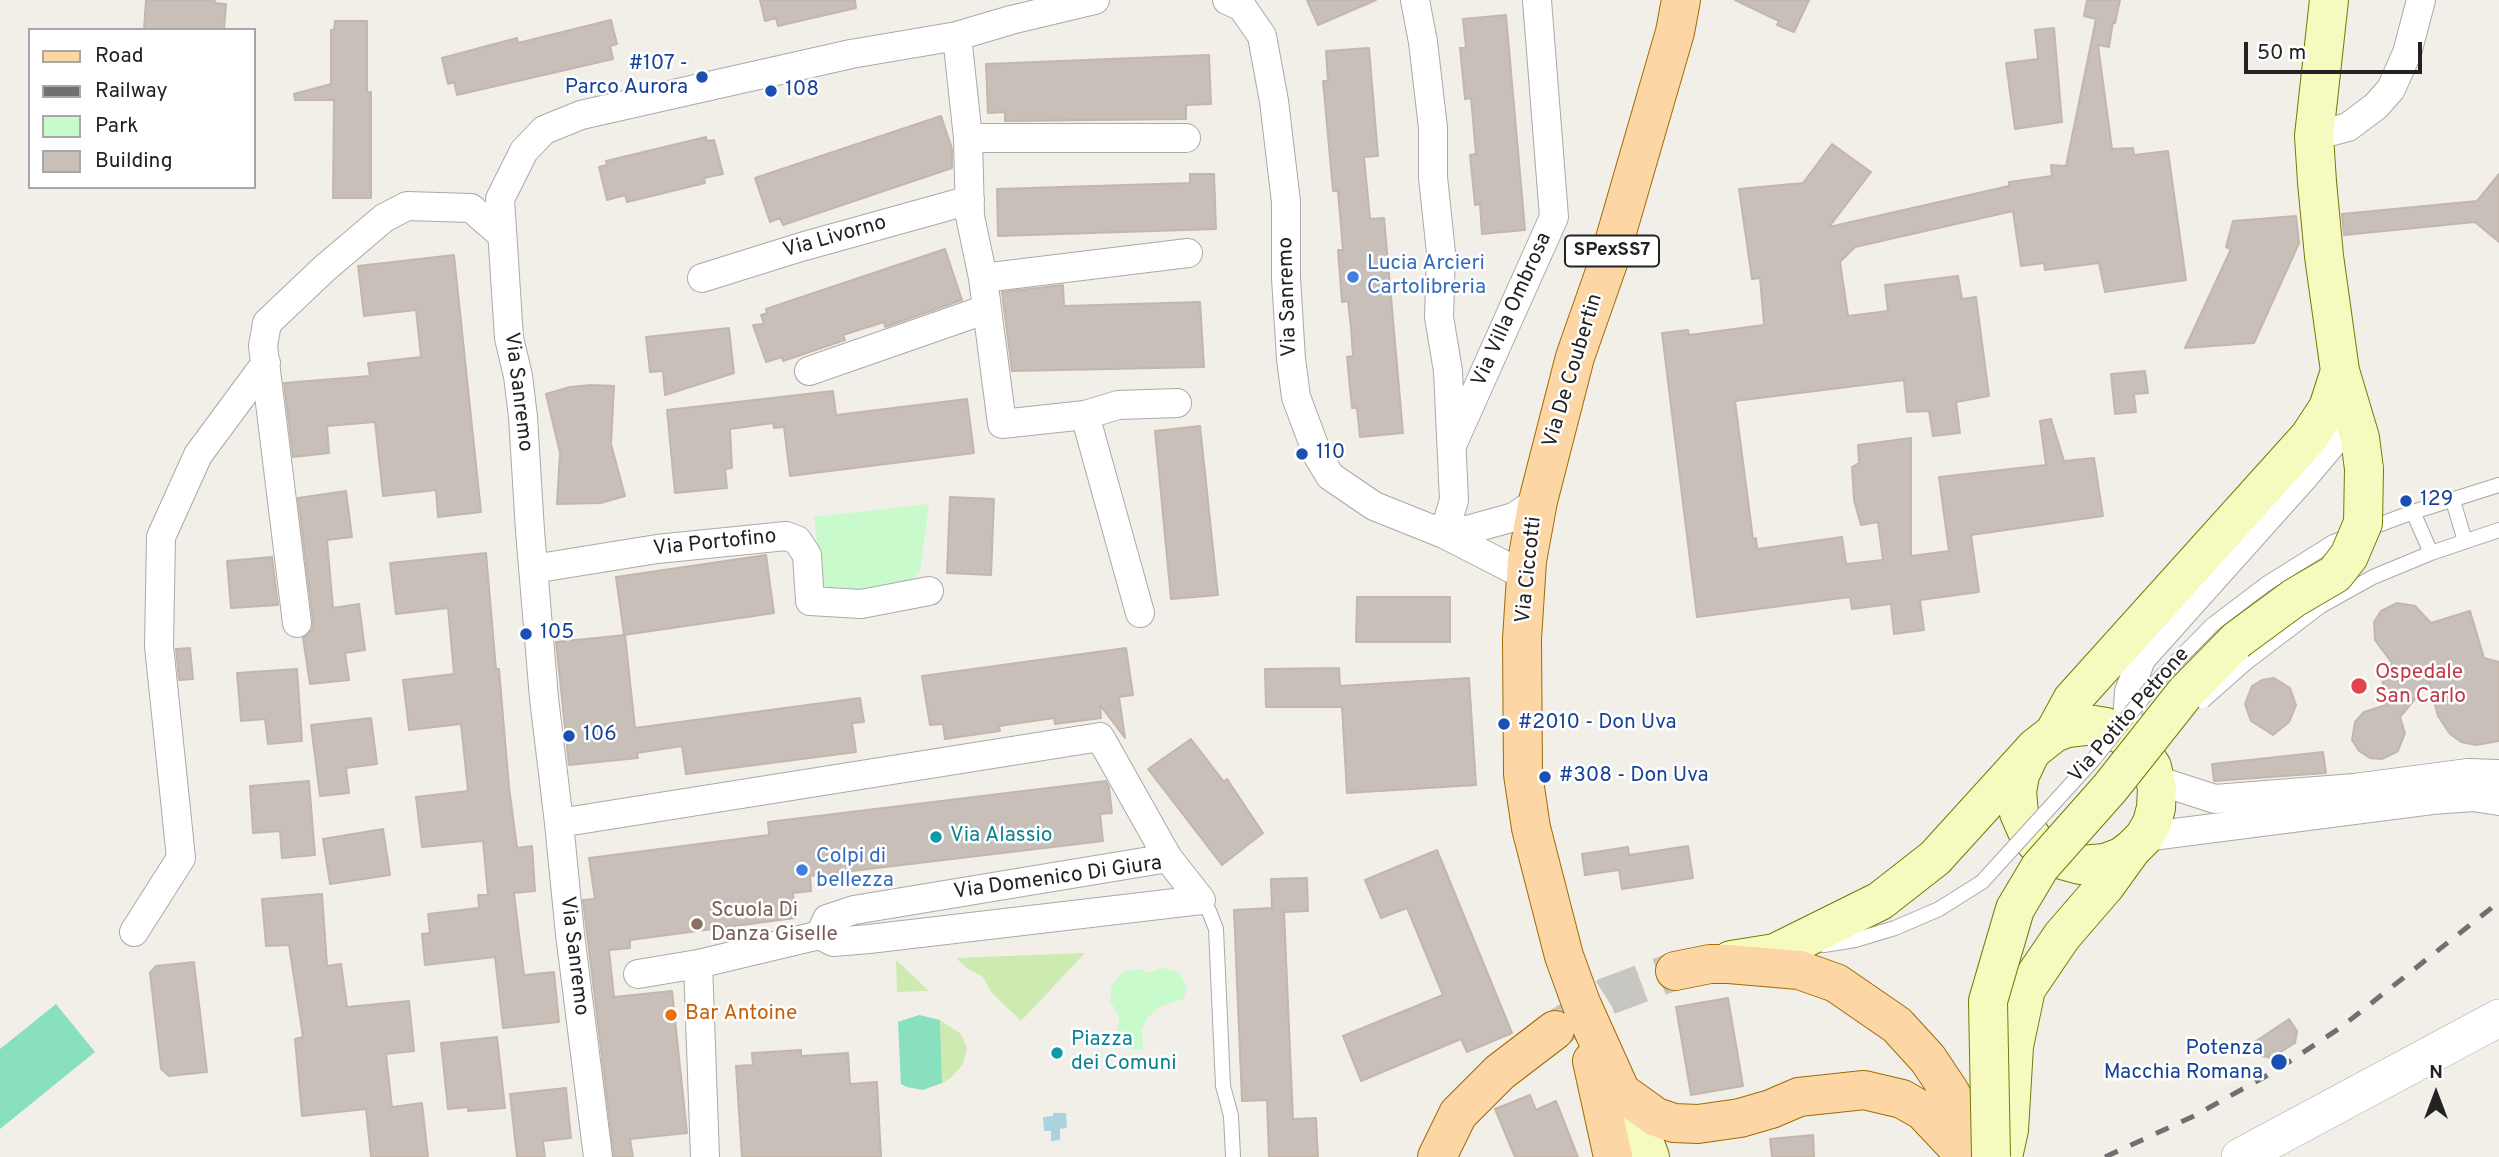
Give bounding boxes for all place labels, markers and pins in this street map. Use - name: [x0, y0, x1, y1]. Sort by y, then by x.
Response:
- place label: #107 - Parco Aurora: [565, 52, 688, 102]
- marker: #107 - Parco Aurora: [694, 69, 710, 85]
- place label: 108: [785, 78, 819, 104]
- marker: 108: [763, 83, 779, 99]
- place label: Lucia Arcieri Cartolibreria: [1367, 252, 1486, 302]
- marker: Lucia Arcieri Cartolibreria: [1345, 269, 1361, 285]
- place label: 110: [1316, 441, 1345, 467]
- marker: 110: [1294, 446, 1310, 462]
- place label: 129: [2420, 488, 2453, 514]
- marker: 129: [2398, 493, 2414, 509]
- place label: 105: [540, 621, 574, 647]
- marker: 105: [518, 626, 534, 642]
- place label: Ospedale San Carlo: [2375, 661, 2466, 711]
- marker: Ospedale San Carlo: [2349, 676, 2369, 696]
- place label: #2010 - Don Uva: [1518, 711, 1677, 737]
- marker: #2010 - Don Uva: [1496, 716, 1512, 732]
- place label: 106: [583, 723, 617, 749]
- marker: 106: [561, 728, 577, 744]
- place label: #308 - Don Uva: [1559, 764, 1709, 790]
- marker: #308 - Don Uva: [1537, 769, 1553, 785]
- place label: Via Alassio: [950, 824, 1053, 850]
- marker: Via Alassio: [928, 829, 944, 845]
- place label: Colpi di bellezza: [816, 845, 894, 895]
- marker: Colpi di bellezza: [794, 862, 810, 878]
- place label: Scuola Di Danza Giselle: [711, 899, 838, 949]
- marker: Scuola Di Danza Giselle: [689, 916, 705, 932]
- place label: Bar Antoine: [685, 1002, 797, 1028]
- marker: Bar Antoine: [663, 1007, 679, 1023]
- place label: Piazza dei Comuni: [1071, 1028, 1177, 1078]
- place label: Potenza Macchia Romana: [2104, 1037, 2263, 1087]
- marker: Piazza dei Comuni: [1049, 1045, 1065, 1061]
- marker: Potenza Macchia Romana: [2269, 1052, 2289, 1072]

